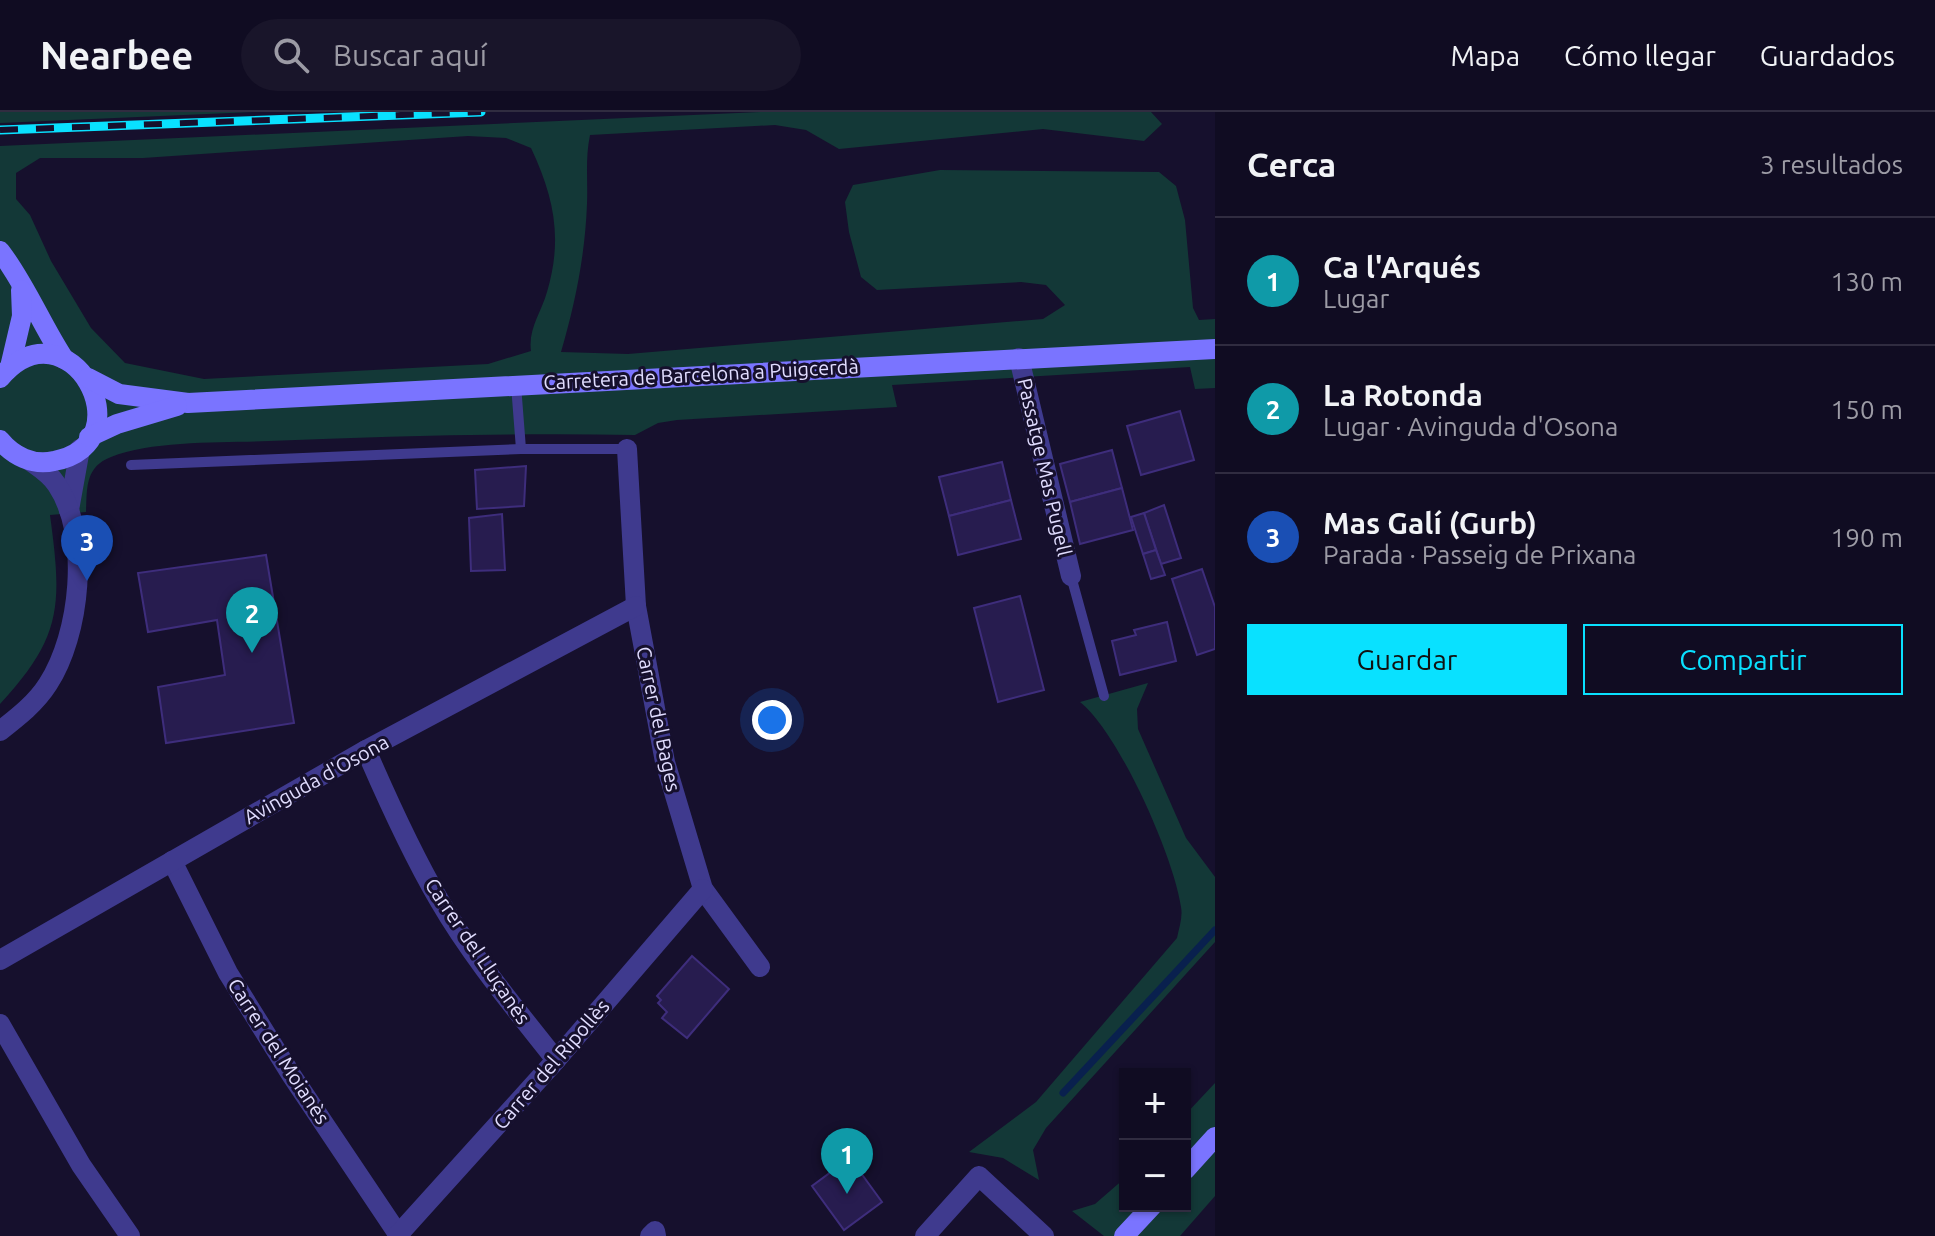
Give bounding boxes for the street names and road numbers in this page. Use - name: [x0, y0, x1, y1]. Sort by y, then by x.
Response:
- street label: Carretera de Barcelona a Puigcerdà: [543, 354, 859, 394]
- street label: Passatge Mas Pugell: [1013, 376, 1077, 558]
- street label: Carrer del Bages: [632, 644, 686, 794]
- street label: Avinguda d'Osona: [240, 730, 392, 828]
- street label: Carrer del Lluçanès: [421, 874, 535, 1028]
- street label: Carrer del Moianès: [223, 974, 335, 1128]
- street label: Carrer del Ripollès: [488, 994, 614, 1134]

